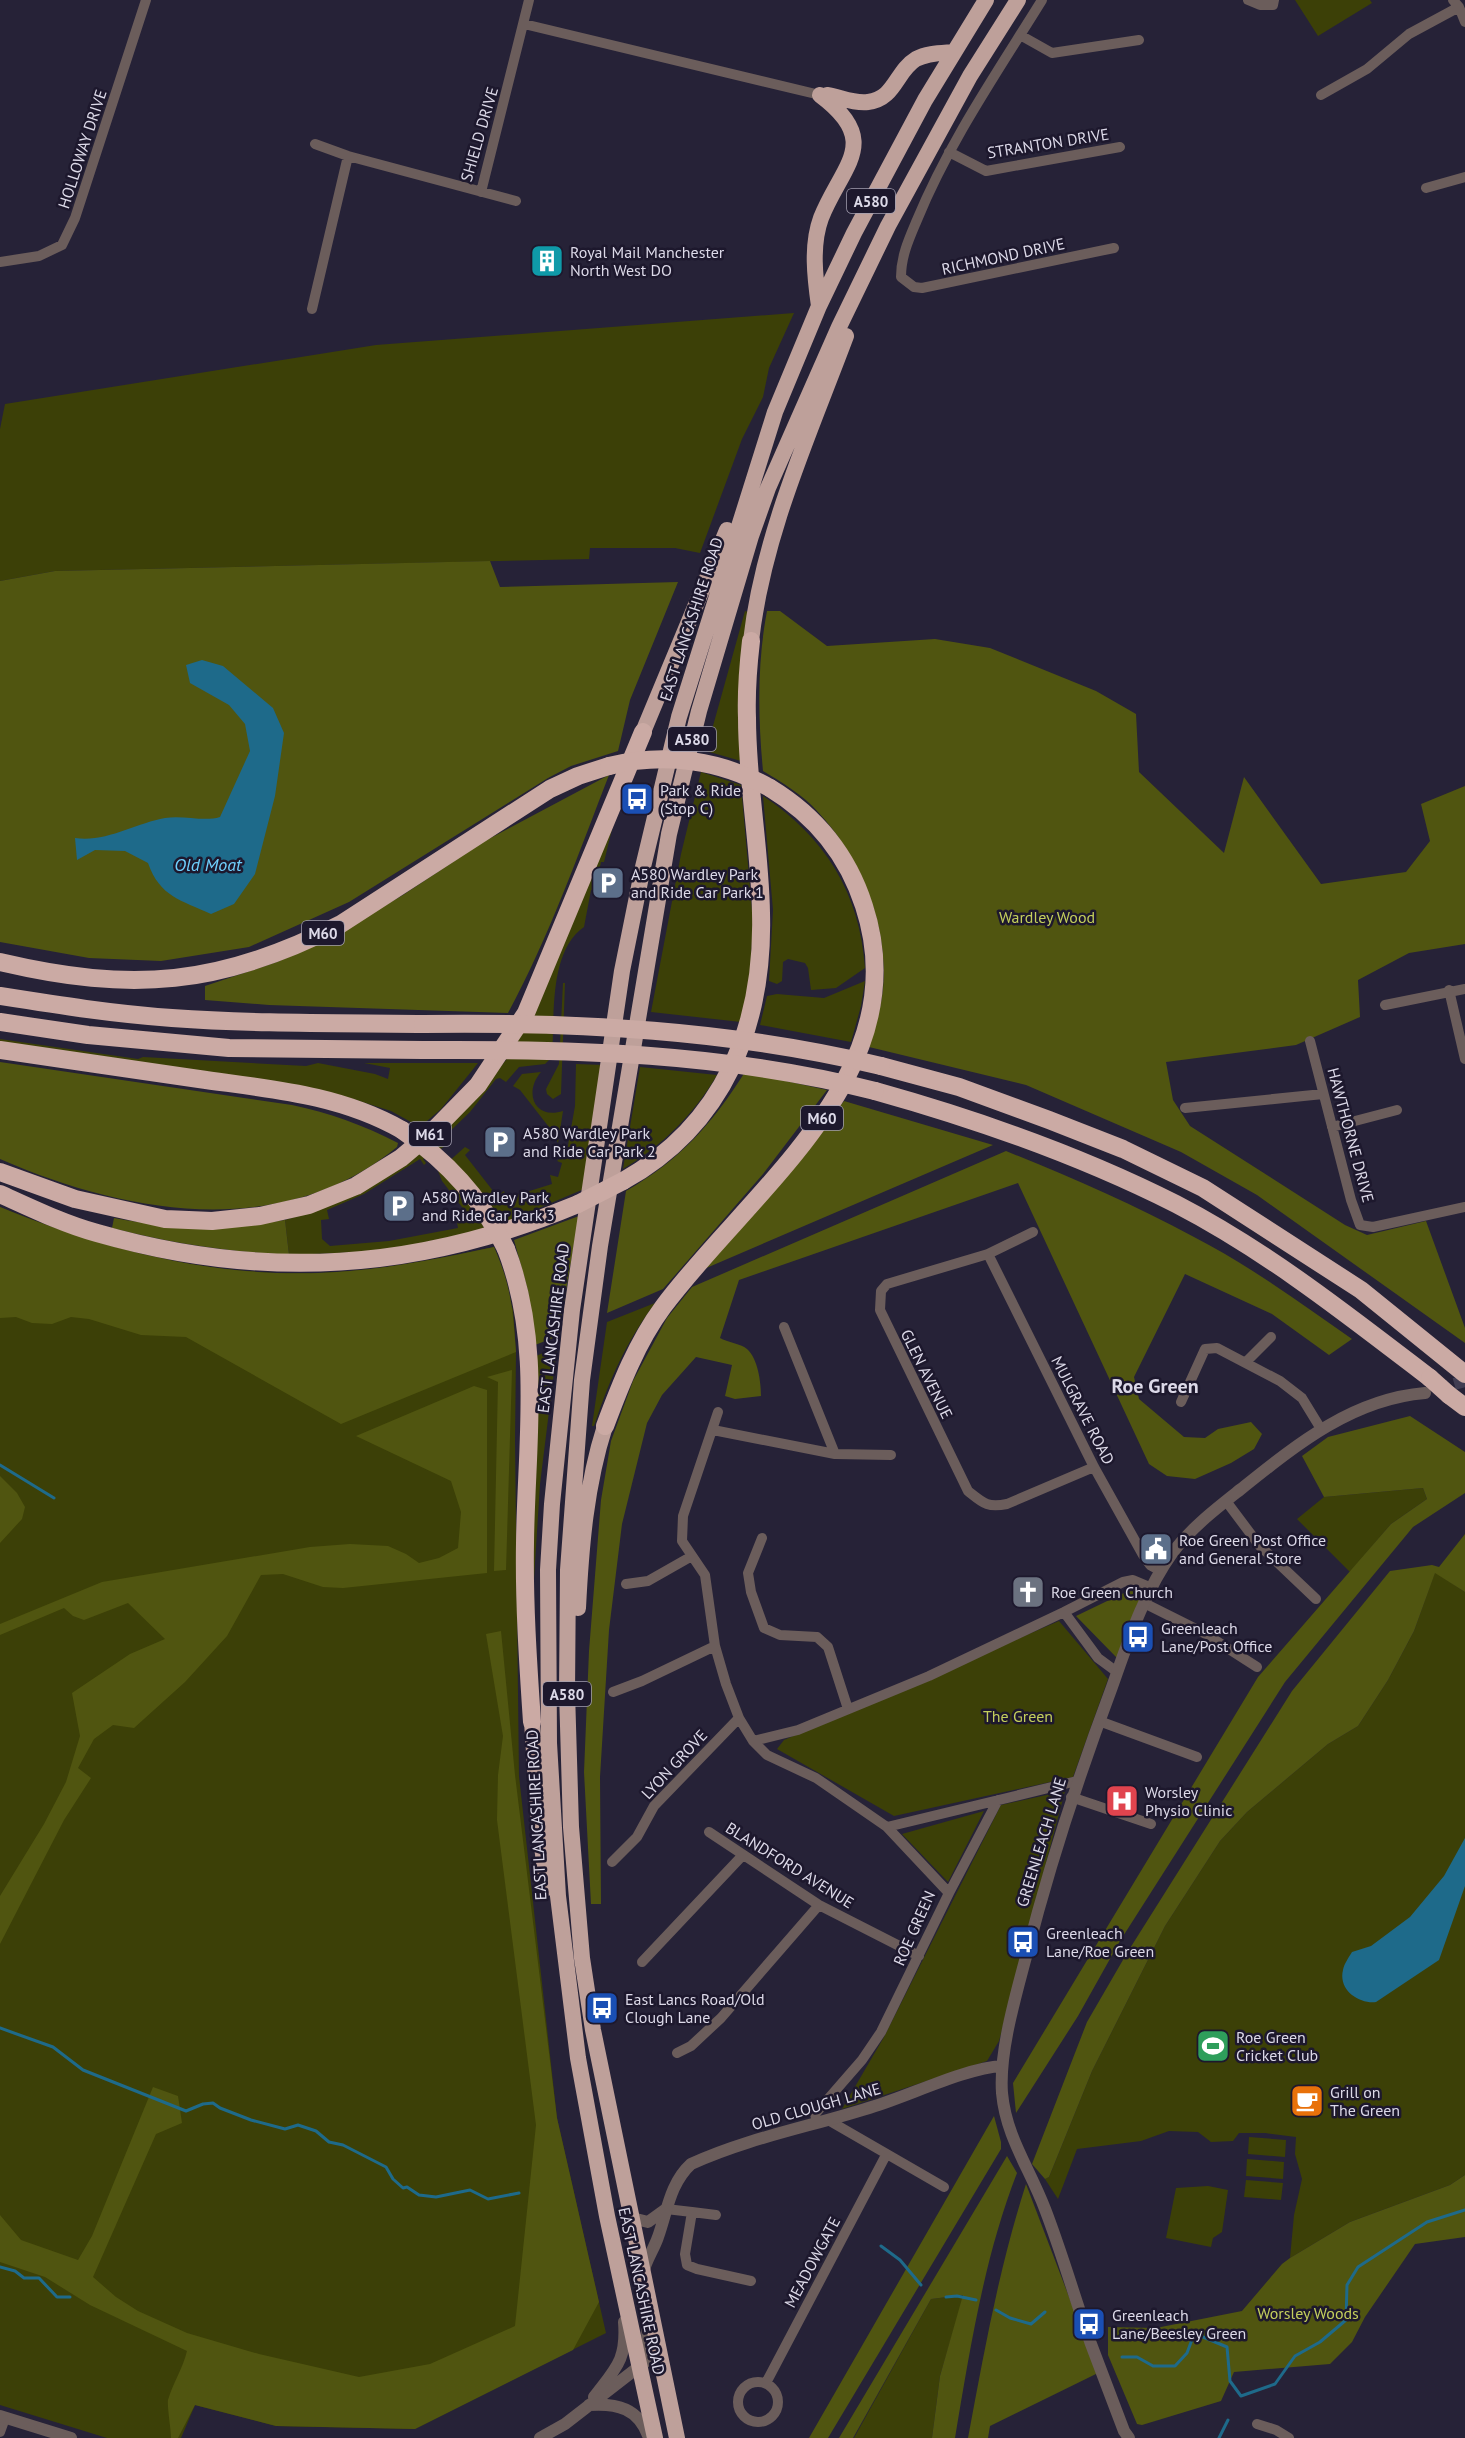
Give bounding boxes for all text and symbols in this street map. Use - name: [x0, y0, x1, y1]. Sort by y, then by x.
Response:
- street label: SHIELD DRIVE: [456, 84, 502, 184]
- street label: HOLLOWAY DRIVE: [53, 87, 111, 211]
- street label: STRANTON DRIVE: [986, 124, 1110, 162]
- road number: A580: [847, 189, 895, 213]
- street label: RICHMOND DRIVE: [940, 233, 1066, 279]
- place label: Royal Mail Manchester North West DO: [570, 242, 725, 280]
- building icon: Royal Mail Manchester North West DO: [529, 243, 565, 279]
- street label: EAST LANCASHIRE ROAD: [655, 535, 727, 703]
- road number: A580: [668, 727, 716, 751]
- place label: Park & Ride (Stop C): [660, 780, 741, 818]
- bus stop icon: Park & Ride (Stop C): [619, 781, 655, 817]
- water label: Old Moat: [174, 853, 243, 876]
- place label: A580 Wardley Park and Ride Car Park 1: [631, 864, 764, 902]
- parking icon: A580 Wardley Park and Ride Car Park 1: [590, 865, 626, 901]
- park label: Wardley Wood: [999, 907, 1095, 927]
- road number: M60: [302, 921, 344, 945]
- street label: HAWTHORNE DRIVE: [1323, 1065, 1379, 1205]
- road number: M60: [801, 1106, 843, 1130]
- road number: M61: [409, 1122, 451, 1146]
- place label: A580 Wardley Park and Ride Car Park 2: [523, 1123, 656, 1161]
- parking icon: A580 Wardley Park and Ride Car Park 2: [482, 1124, 518, 1160]
- place label: A580 Wardley Park and Ride Car Park 3: [422, 1187, 555, 1225]
- parking icon: A580 Wardley Park and Ride Car Park 3: [381, 1188, 417, 1224]
- street label: EAST LANCASHIRE ROAD: [533, 1242, 573, 1414]
- street label: GLEN AVENUE: [897, 1326, 957, 1422]
- street label: MULGRAVE ROAD: [1047, 1352, 1119, 1468]
- district label: Roe Green: [1111, 1373, 1199, 1399]
- place label: Roe Green Post Office and General Store: [1179, 1530, 1326, 1568]
- public building icon: Roe Green Post Office and General Store: [1138, 1531, 1174, 1567]
- church icon: Roe Green Church: [1010, 1574, 1046, 1610]
- place label: Roe Green Church: [1051, 1582, 1173, 1602]
- place label: Greenleach Lane/Post Office: [1161, 1618, 1272, 1656]
- bus stop icon: Greenleach Lane/Post Office: [1120, 1619, 1156, 1655]
- road number: A580: [543, 1682, 591, 1706]
- park label: The Green: [983, 1706, 1053, 1726]
- street label: LYON GROVE: [637, 1725, 711, 1803]
- street label: EAST LANCASHIRE ROAD: [522, 1729, 550, 1901]
- street label: GREENLEACH LANE: [1012, 1775, 1070, 1909]
- place label: Worsley Physio Clinic: [1145, 1782, 1232, 1820]
- hospital icon: Worsley Physio Clinic: [1104, 1783, 1140, 1819]
- street label: BLANDFORD AVENUE: [722, 1817, 858, 1913]
- street label: ROE GREEN: [889, 1887, 939, 1969]
- place label: Greenleach Lane/Roe Green: [1046, 1923, 1154, 1961]
- bus stop icon: Greenleach Lane/Roe Green: [1005, 1924, 1041, 1960]
- place label: East Lancs Road/Old Clough Lane: [625, 1989, 765, 2027]
- bus stop icon: East Lancs Road/Old Clough Lane: [584, 1990, 620, 2026]
- place label: Roe Green Cricket Club: [1236, 2027, 1318, 2065]
- sports icon: Roe Green Cricket Club: [1195, 2028, 1231, 2064]
- street label: OLD CLOUGH LANE: [749, 2078, 883, 2134]
- place label: Grill on The Green: [1330, 2082, 1400, 2120]
- cafe icon: Grill on The Green: [1289, 2083, 1325, 2119]
- street label: EAST LANCASHIRE ROAD: [614, 2205, 670, 2377]
- street label: MEADOWGATE: [780, 2213, 844, 2311]
- park label: Worsley Woods: [1257, 2303, 1359, 2323]
- place label: Greenleach Lane/Beesley Green: [1112, 2305, 1246, 2343]
- bus stop icon: Greenleach Lane/Beesley Green: [1071, 2306, 1107, 2342]

